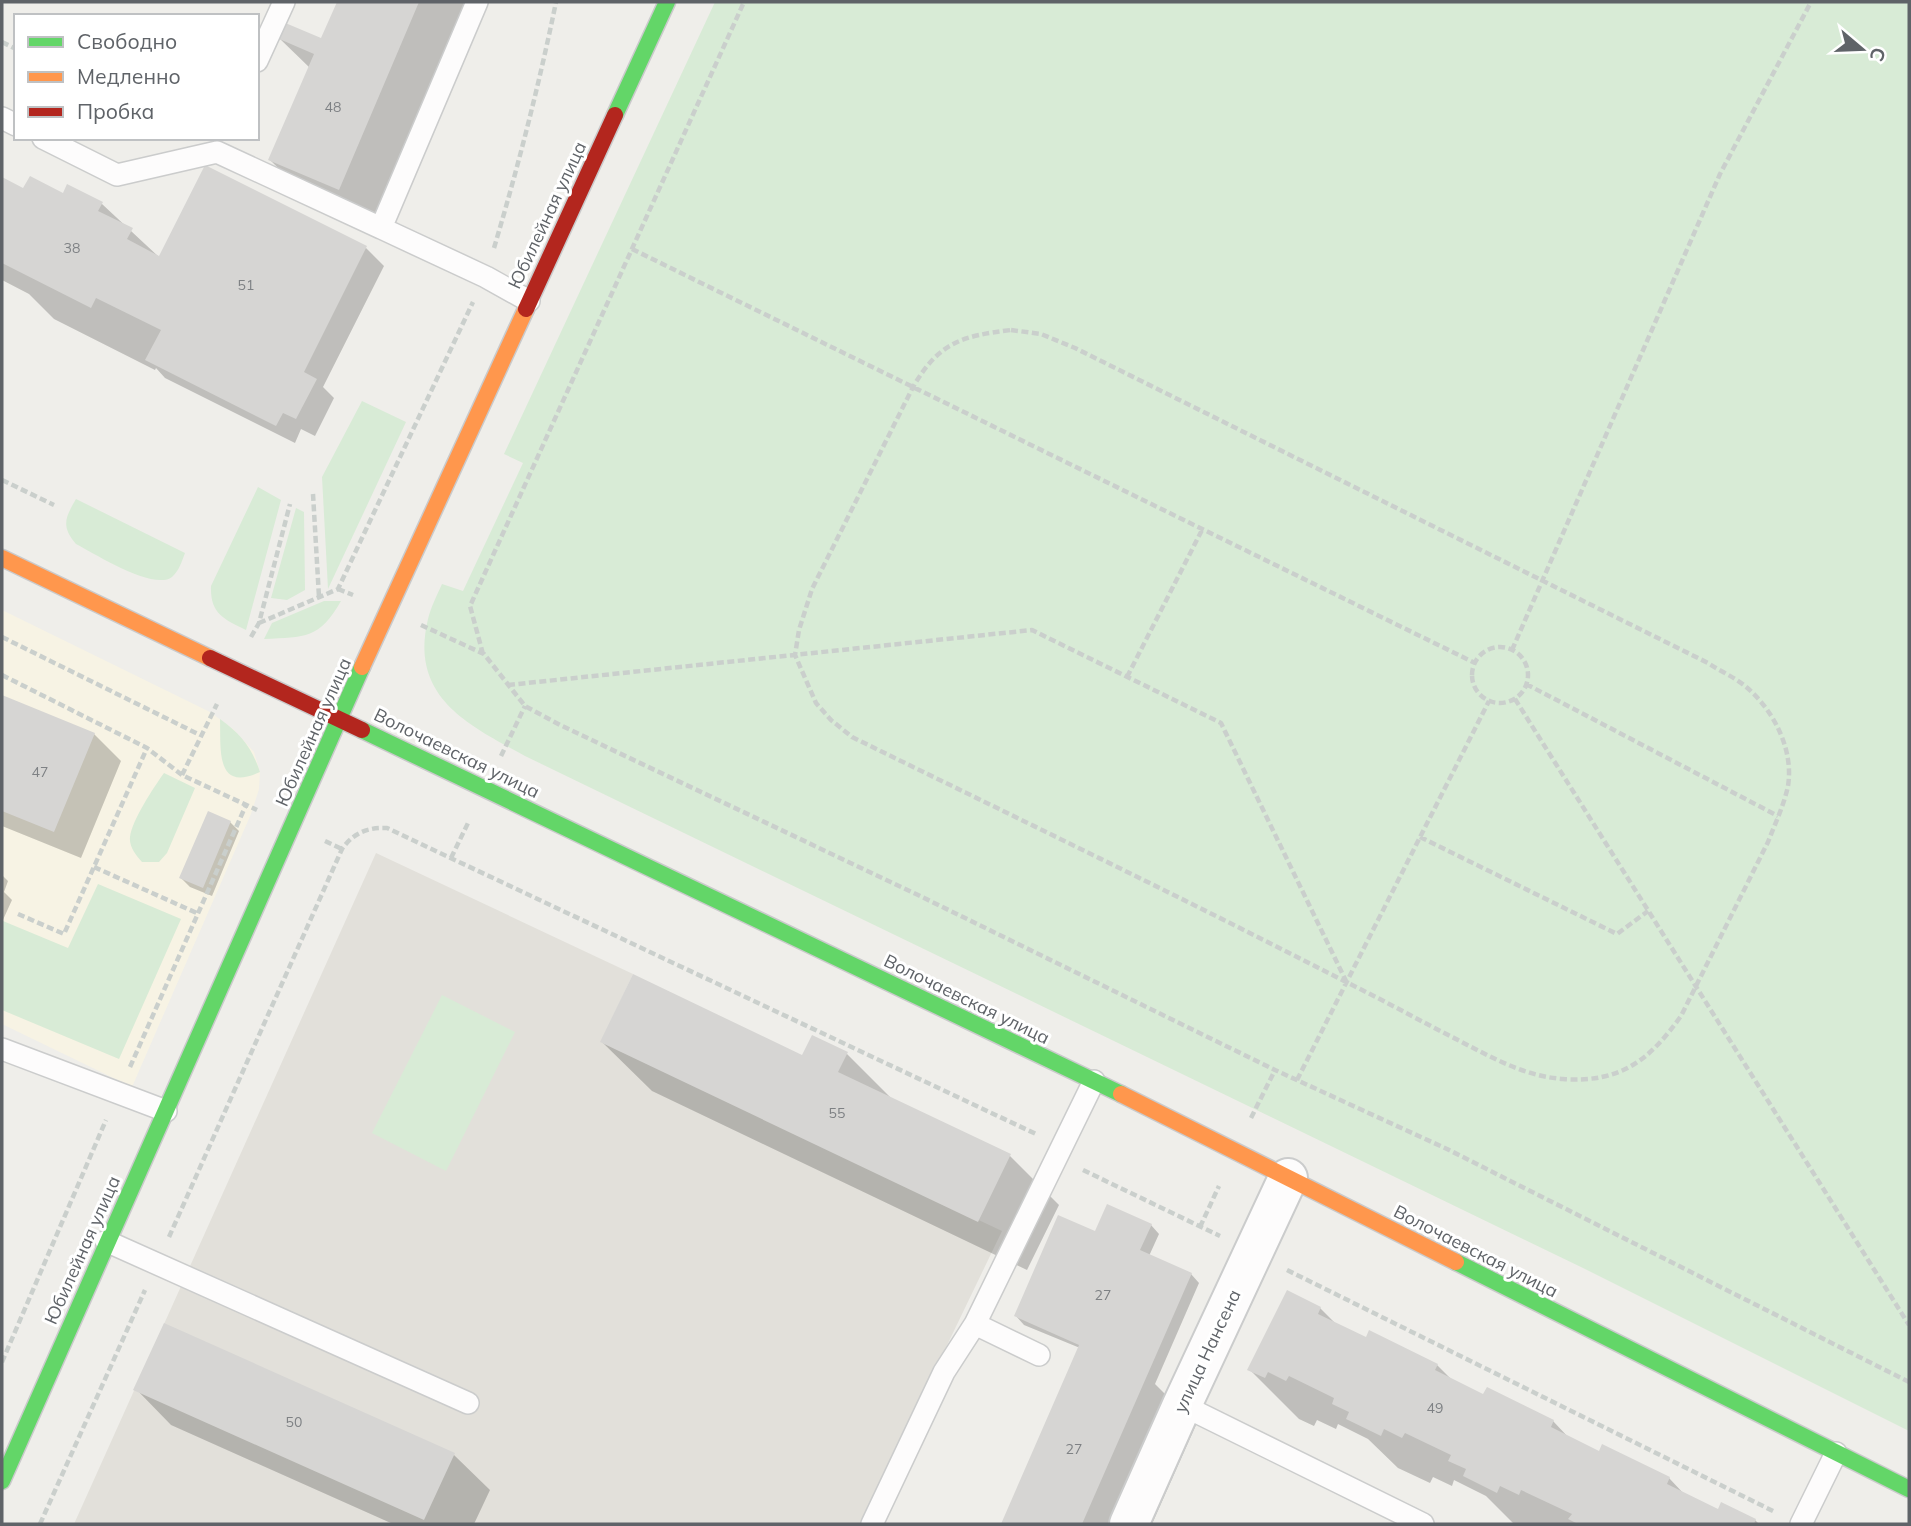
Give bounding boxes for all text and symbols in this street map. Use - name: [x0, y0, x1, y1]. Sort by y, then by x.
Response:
- legend: [14, 14, 259, 140]
- north arrow: [1827, 14, 1897, 84]
- text: Свободно: [77, 28, 177, 54]
- text: С: [1865, 44, 1892, 65]
- text: Медленно: [77, 63, 181, 89]
- text: Пробка: [77, 98, 154, 124]
- house number: 48: [325, 98, 341, 116]
- street label: Юбилейная улица: [503, 138, 591, 292]
- house number: 38: [64, 239, 80, 257]
- house number: 51: [238, 276, 254, 294]
- street label: Юбилейная улица: [270, 654, 356, 810]
- street label: Волочаевская улица: [370, 703, 544, 803]
- house number: 47: [32, 763, 48, 781]
- street label: Волочаевская улица: [880, 949, 1054, 1049]
- house number: 55: [829, 1104, 845, 1122]
- street label: Юбилейная улица: [39, 1172, 125, 1328]
- street label: Волочаевская улица: [1390, 1200, 1562, 1302]
- house number: 27: [1095, 1286, 1111, 1304]
- street label: улица Нансена: [1168, 1286, 1246, 1416]
- house number: 49: [1427, 1399, 1443, 1417]
- house number: 50: [286, 1413, 302, 1431]
- house number: 27: [1066, 1440, 1082, 1458]

